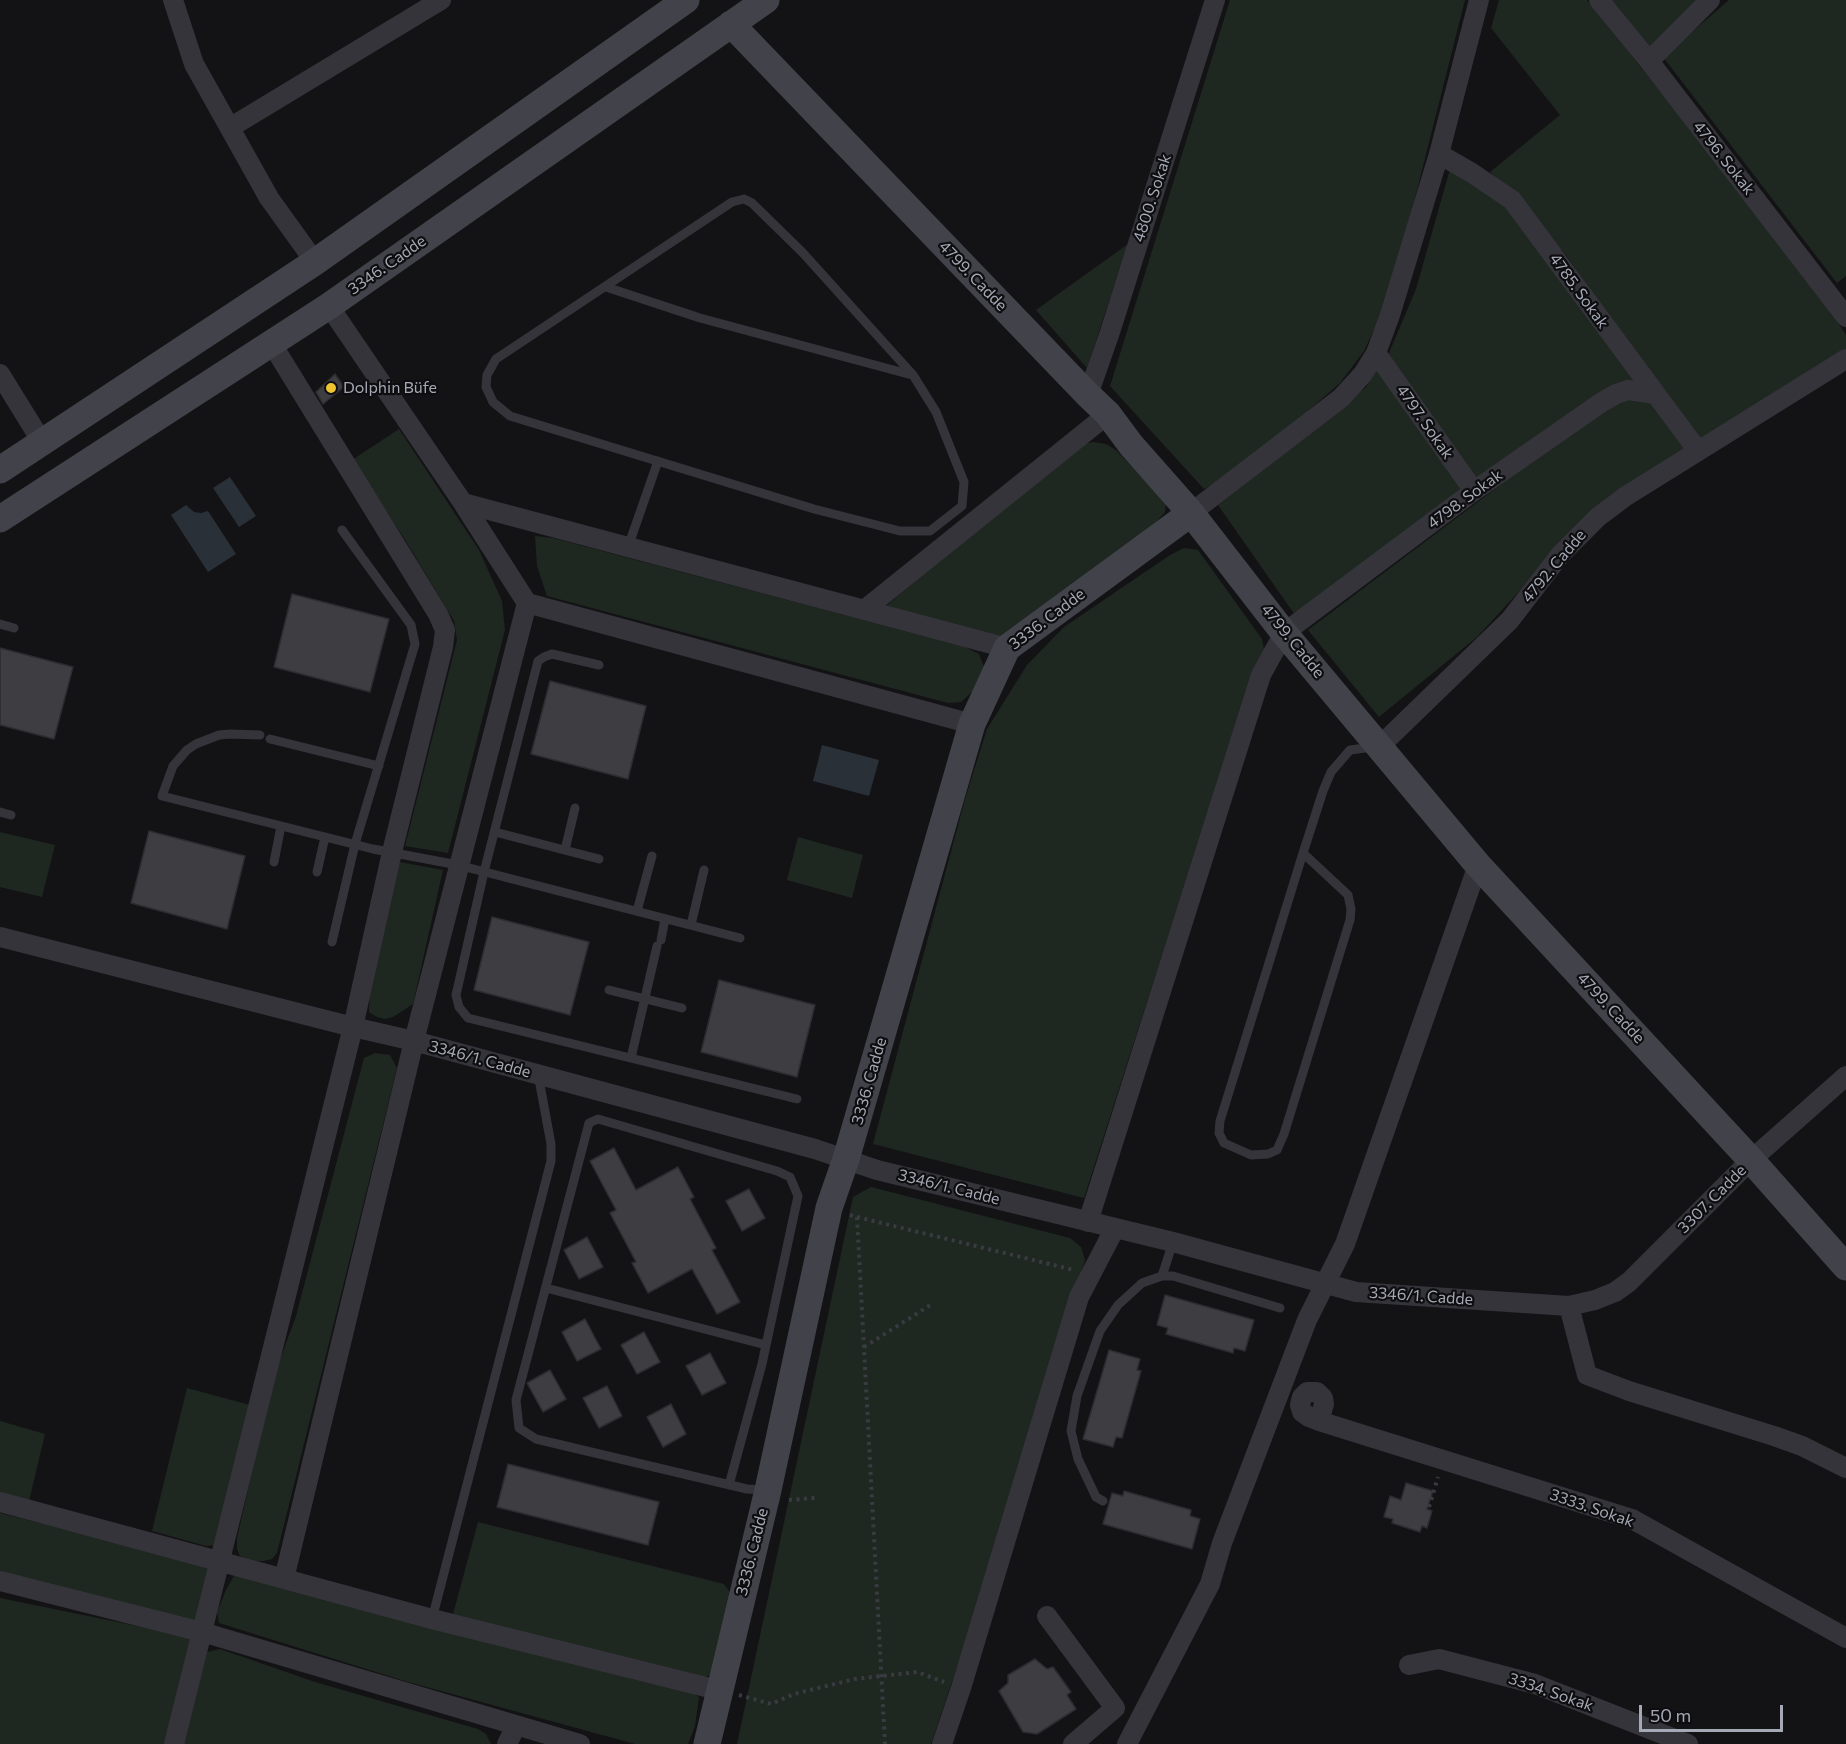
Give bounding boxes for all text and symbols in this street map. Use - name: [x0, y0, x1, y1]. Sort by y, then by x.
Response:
- street label: 4796. Sokak: [1689, 117, 1759, 199]
- street label: 4800. Sokak: [1129, 152, 1175, 244]
- street label: 3346. Cadde: [344, 231, 430, 299]
- street label: 4799. Cadde: [935, 237, 1011, 315]
- street label: 4785. Sokak: [1545, 250, 1613, 332]
- place label: Dolphin Büfe: [343, 378, 437, 398]
- marker: Dolphin Büfe: [324, 381, 338, 395]
- street label: 4797. Sokak: [1392, 381, 1458, 463]
- street label: 4798. Sokak: [1424, 465, 1506, 533]
- street label: 4792. Cadde: [1518, 526, 1590, 606]
- street label: 3336. Cadde: [1005, 584, 1089, 654]
- street label: 4799. Cadde: [1257, 600, 1329, 682]
- street label: 4799. Cadde: [1573, 969, 1649, 1047]
- street label: 3336. Cadde: [847, 1035, 891, 1127]
- street label: 3346/1. Cadde: [427, 1036, 533, 1082]
- street label: 3307. Cadde: [1674, 1161, 1750, 1237]
- street label: 3346/1. Cadde: [896, 1165, 1002, 1209]
- street label: 3346/1. Cadde: [1368, 1283, 1474, 1309]
- street label: 3333. Sokak: [1547, 1485, 1637, 1531]
- street label: 3336. Cadde: [732, 1506, 772, 1598]
- street label: 3334. Sokak: [1506, 1669, 1596, 1715]
- scale bar: [1642, 1693, 1786, 1731]
- text: 50 m: [1650, 1704, 1691, 1726]

